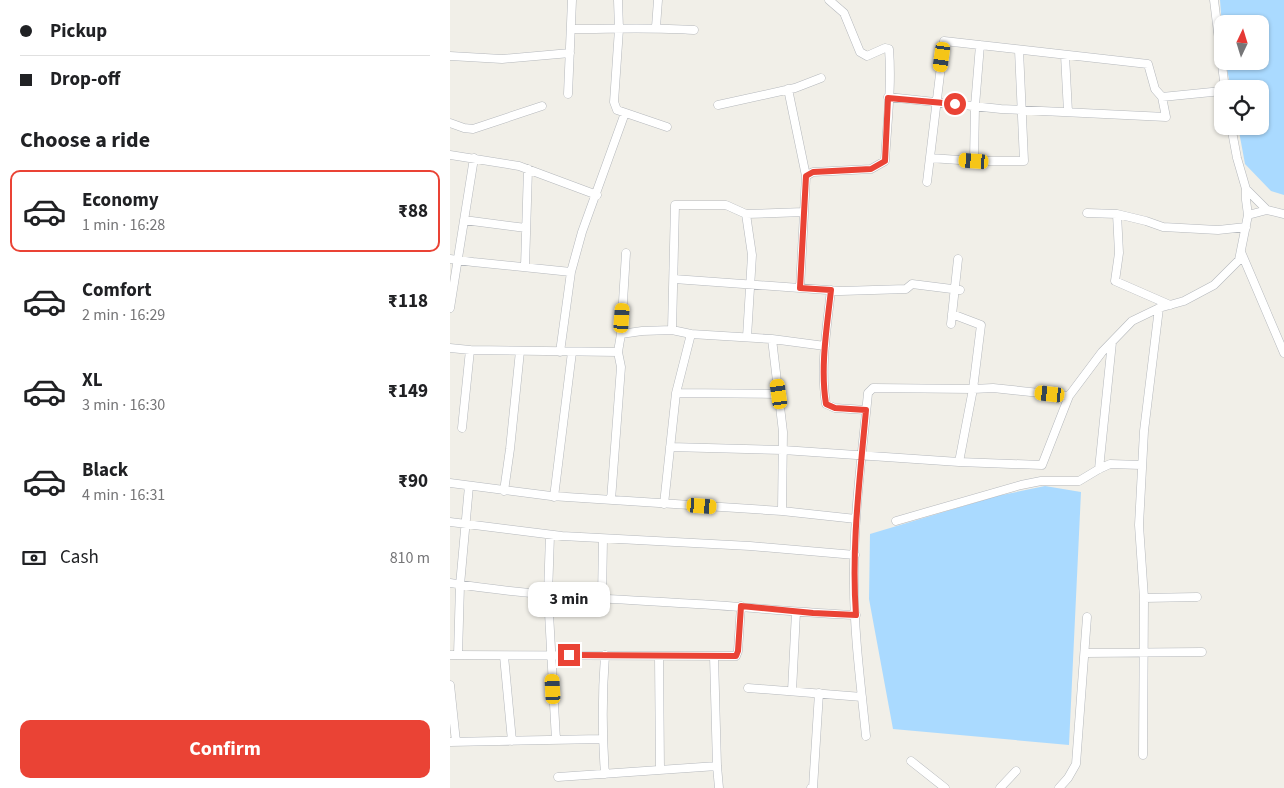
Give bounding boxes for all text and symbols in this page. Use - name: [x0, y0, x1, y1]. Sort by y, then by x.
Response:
- north arrow: [1214, 15, 1269, 70]
- map controls: [1214, 15, 1269, 135]
- text: Pickup: [50, 18, 107, 45]
- car: [932, 41, 951, 73]
- text: Drop-off: [50, 66, 120, 93]
- button: locate: [1214, 80, 1269, 135]
- route start: [944, 93, 966, 115]
- text: Choose a ride: [20, 124, 150, 156]
- car: [958, 152, 989, 170]
- text: Economy: [82, 187, 159, 214]
- icon: car: [22, 189, 67, 234]
- text: ₹88: [398, 198, 428, 225]
- text: 1 min · 16:28: [82, 214, 165, 236]
- text: Comfort: [82, 277, 152, 304]
- icon: car: [22, 279, 67, 324]
- text: ₹118: [388, 288, 428, 315]
- car: [613, 303, 630, 333]
- text: 2 min · 16:29: [82, 304, 165, 326]
- text: XL: [82, 367, 103, 394]
- icon: car: [22, 369, 67, 414]
- text: ₹149: [388, 378, 428, 405]
- car: [769, 378, 788, 410]
- car: [1034, 385, 1065, 403]
- text: 3 min · 16:30: [82, 394, 165, 416]
- text: Black: [82, 457, 128, 484]
- icon: car: [22, 459, 67, 504]
- text: ₹90: [398, 468, 428, 495]
- text: 4 min · 16:31: [82, 484, 165, 506]
- car: [686, 497, 717, 515]
- icon: cash: [20, 544, 48, 572]
- text: Cash: [60, 544, 99, 571]
- text: 810 m: [390, 547, 430, 569]
- callout: 3 min: [528, 582, 610, 618]
- text: 3 min: [550, 588, 588, 610]
- route end: [558, 644, 580, 666]
- car: [544, 674, 561, 704]
- button: Confirm: [20, 720, 430, 778]

